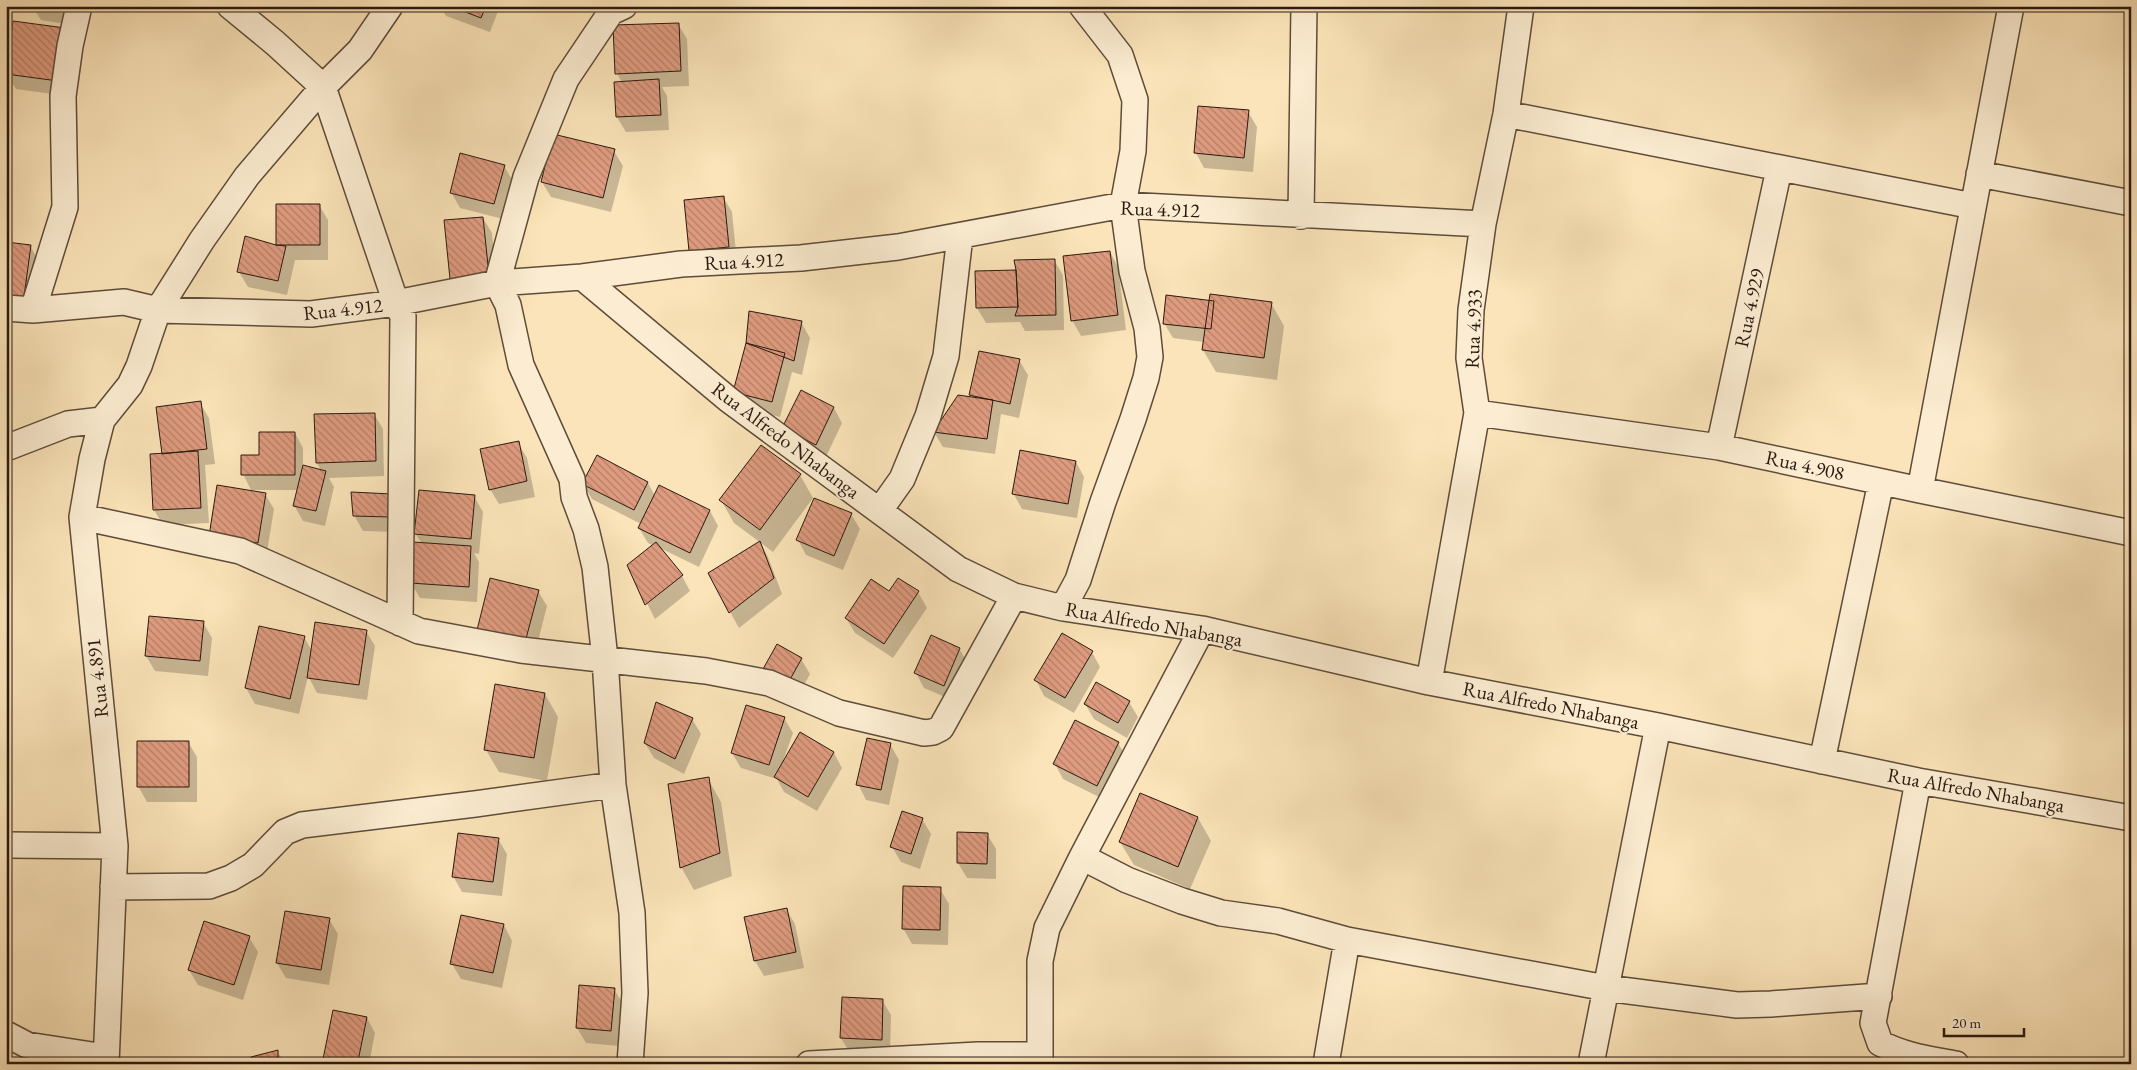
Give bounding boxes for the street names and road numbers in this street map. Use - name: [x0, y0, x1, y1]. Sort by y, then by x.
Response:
- street label: Rua 4.912: [1120, 195, 1201, 223]
- street label: Rua 4.912: [703, 246, 785, 276]
- street label: Rua 4.929: [1728, 266, 1770, 350]
- street label: Rua 4.933: [1459, 289, 1487, 369]
- street label: Rua 4.912: [302, 292, 384, 326]
- street label: Rua Alfredo Nhabanga: [707, 376, 865, 504]
- street label: Rua 4.908: [1763, 444, 1847, 486]
- street label: Rua Alfredo Nhabanga: [1063, 596, 1245, 652]
- street label: Rua 4.891: [80, 637, 114, 719]
- street label: Rua Alfredo Nhabanga: [1461, 675, 1642, 735]
- street label: Rua Alfredo Nhabanga: [1885, 762, 2067, 818]

